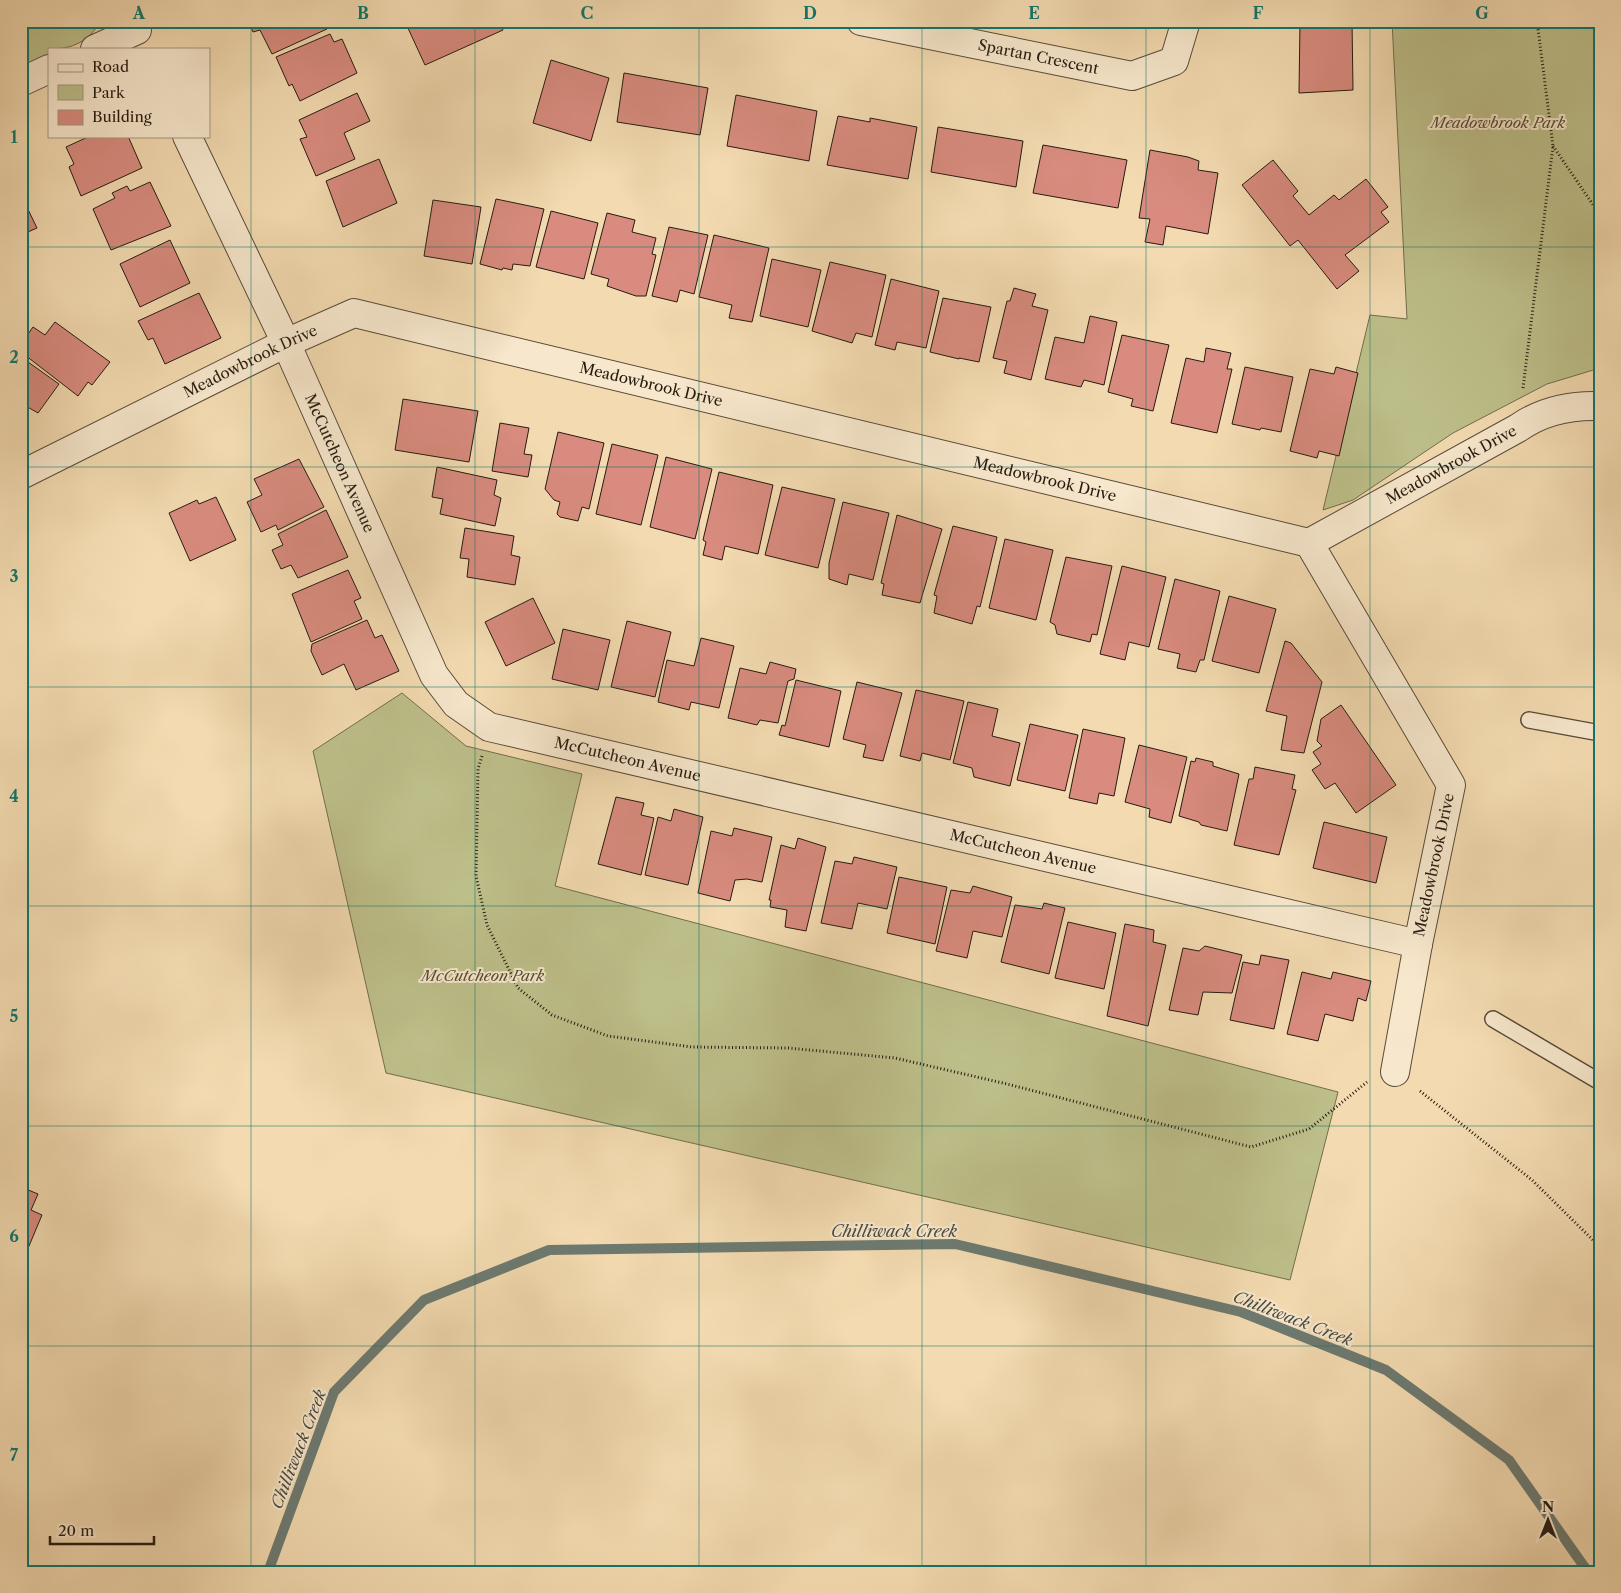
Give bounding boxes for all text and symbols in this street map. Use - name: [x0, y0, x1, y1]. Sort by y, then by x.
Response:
- text: A: [132, 3, 146, 23]
- text: B: [357, 3, 369, 23]
- text: C: [581, 3, 593, 23]
- text: D: [803, 3, 817, 23]
- text: E: [1028, 3, 1040, 23]
- text: F: [1253, 3, 1264, 23]
- text: G: [1475, 3, 1489, 23]
- street label: Spartan Crescent: [976, 35, 1101, 78]
- legend: [48, 48, 210, 138]
- text: Road: [92, 57, 129, 76]
- text: Park: [92, 83, 126, 102]
- text: Building: [92, 107, 152, 126]
- park label: Meadowbrook Park: [1429, 113, 1565, 132]
- text: 1: [10, 127, 18, 147]
- street label: Meadowbrook Drive: [180, 320, 320, 402]
- text: 2: [9, 347, 19, 367]
- street label: Meadowbrook Drive: [578, 358, 725, 410]
- street label: McCutcheon Avenue: [301, 391, 379, 535]
- street label: Meadowbrook Drive: [1382, 421, 1520, 508]
- street label: Meadowbrook Drive: [972, 453, 1118, 505]
- text: 3: [9, 566, 19, 586]
- street label: McCutcheon Avenue: [553, 733, 703, 785]
- text: 4: [9, 786, 19, 806]
- street label: Meadowbrook Drive: [1409, 791, 1458, 938]
- street label: McCutcheon Avenue: [948, 825, 1098, 878]
- park label: McCutcheon Park: [420, 966, 545, 985]
- text: 5: [10, 1006, 19, 1026]
- water label: Chilliwack Creek: [831, 1221, 958, 1241]
- text: 6: [9, 1226, 19, 1246]
- water label: Chilliwack Creek: [1231, 1286, 1356, 1350]
- water label: Chilliwack Creek: [266, 1386, 330, 1511]
- text: 7: [10, 1445, 19, 1465]
- north arrow: [1524, 1496, 1574, 1546]
- text: N: [1542, 1498, 1554, 1516]
- scale bar: [50, 1513, 154, 1545]
- text: 20 m: [58, 1521, 94, 1540]

